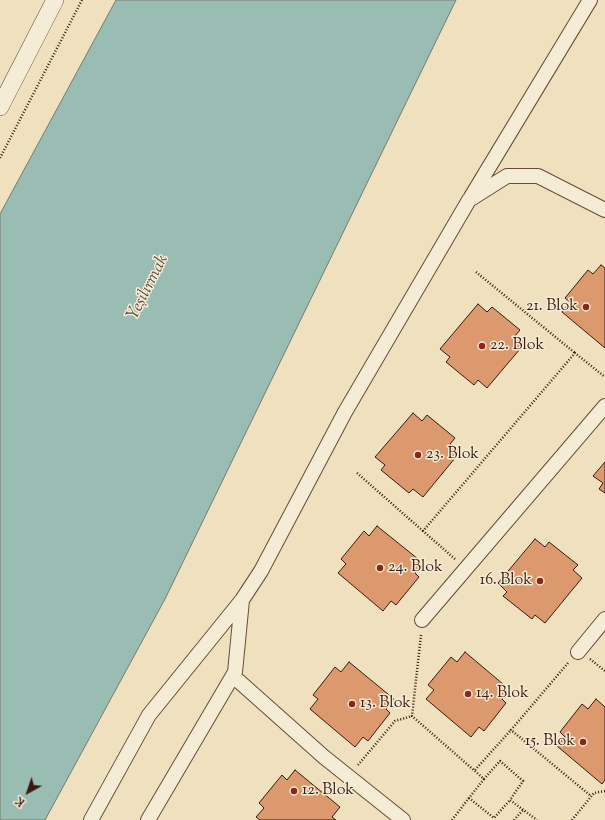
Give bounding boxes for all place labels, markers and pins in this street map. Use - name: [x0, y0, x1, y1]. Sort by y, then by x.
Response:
- place label: 21. Blok: [526, 297, 578, 317]
- marker: 21. Blok: [581, 302, 591, 312]
- place label: 22. Blok: [490, 336, 544, 356]
- marker: 22. Blok: [477, 341, 487, 351]
- place label: 23. Blok: [426, 445, 479, 465]
- marker: 23. Blok: [413, 450, 423, 460]
- place label: 24. Blok: [388, 558, 443, 578]
- marker: 24. Blok: [375, 563, 385, 573]
- place label: 16. Blok: [480, 571, 532, 591]
- marker: 16. Blok: [535, 576, 545, 586]
- place label: 14. Blok: [476, 684, 529, 704]
- marker: 14. Blok: [463, 689, 473, 699]
- place label: 13. Blok: [360, 694, 411, 714]
- marker: 13. Blok: [347, 699, 357, 709]
- place label: 15. Blok: [525, 732, 575, 752]
- marker: 15. Blok: [578, 737, 588, 747]
- place label: 12. Blok: [302, 781, 354, 801]
- marker: 12. Blok: [289, 786, 299, 796]

